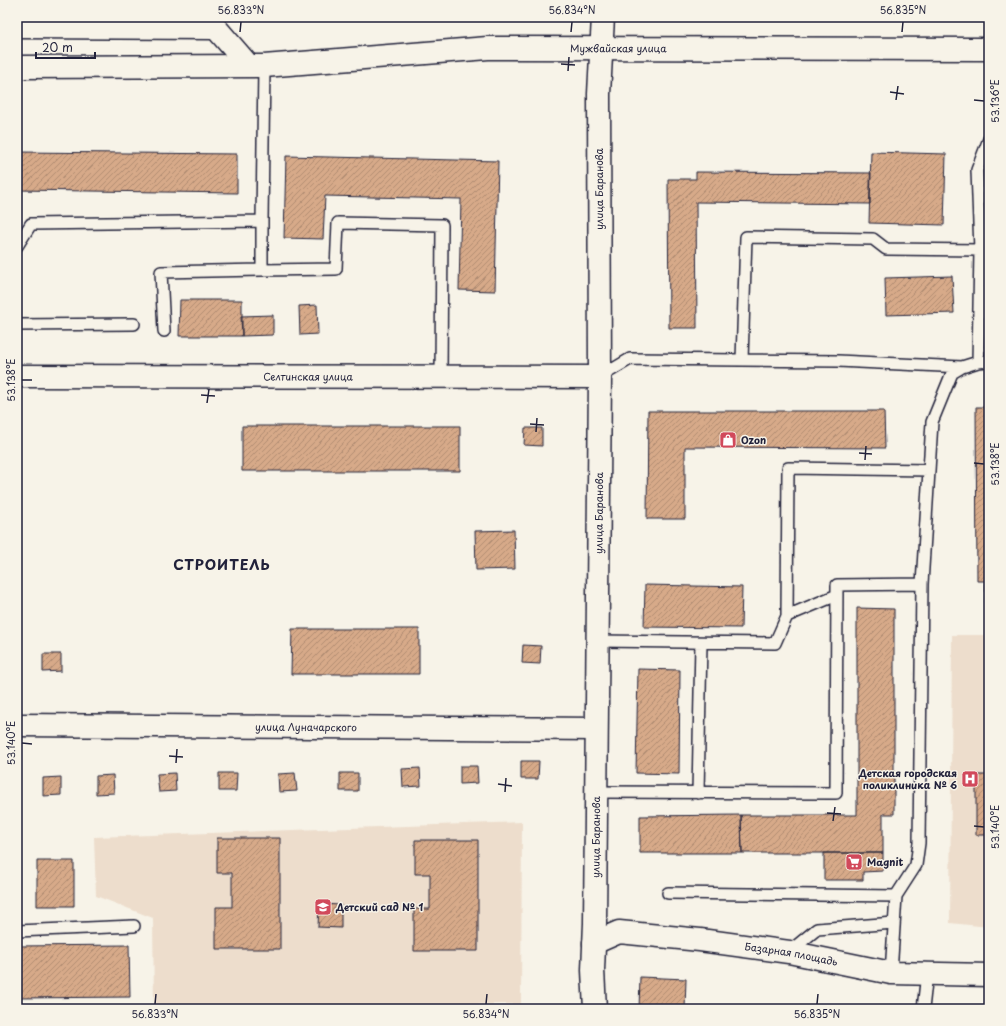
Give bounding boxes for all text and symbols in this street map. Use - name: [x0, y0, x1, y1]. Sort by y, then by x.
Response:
- text: 56.833°N: [218, 2, 265, 17]
- text: 56.834°N: [549, 2, 596, 17]
- text: 56.835°N: [880, 2, 926, 17]
- scale bar: [36, 34, 95, 60]
- text: 20 m: [42, 38, 73, 56]
- street label: Мужвайская улица: [570, 40, 667, 56]
- text: 53.136°E: [987, 79, 1002, 123]
- street label: улица Баранова: [591, 147, 606, 230]
- text: 53.138°E: [3, 358, 18, 402]
- street label: Селтинская улица: [263, 368, 354, 384]
- shop icon: Ozon: [718, 430, 738, 450]
- place label: Ozon: [741, 432, 766, 447]
- text: 53.138°E: [987, 442, 1002, 486]
- street label: улица Баранова: [590, 471, 606, 554]
- district label: СТРОИТЕЛЬ: [173, 554, 271, 575]
- street label: улица Луначарского: [255, 719, 357, 734]
- text: 53.140°E: [3, 721, 18, 765]
- place label: Детская городская поликлиника № 6: [858, 765, 957, 792]
- hospital icon: Детская городская поликлиника № 6: [960, 769, 980, 789]
- street label: улица Баранова: [587, 795, 603, 878]
- text: 53.140°E: [987, 805, 1002, 849]
- supermarket icon: Magnit: [844, 852, 864, 872]
- place label: Magnit: [867, 854, 904, 869]
- school or university icon: Детский сад № 1: [313, 897, 333, 917]
- place label: Детский сад № 1: [335, 899, 423, 914]
- street label: Базарная площадь: [744, 938, 839, 969]
- text: 56.833°N: [132, 1006, 179, 1021]
- text: 56.834°N: [463, 1006, 510, 1021]
- text: 56.835°N: [794, 1006, 840, 1021]

